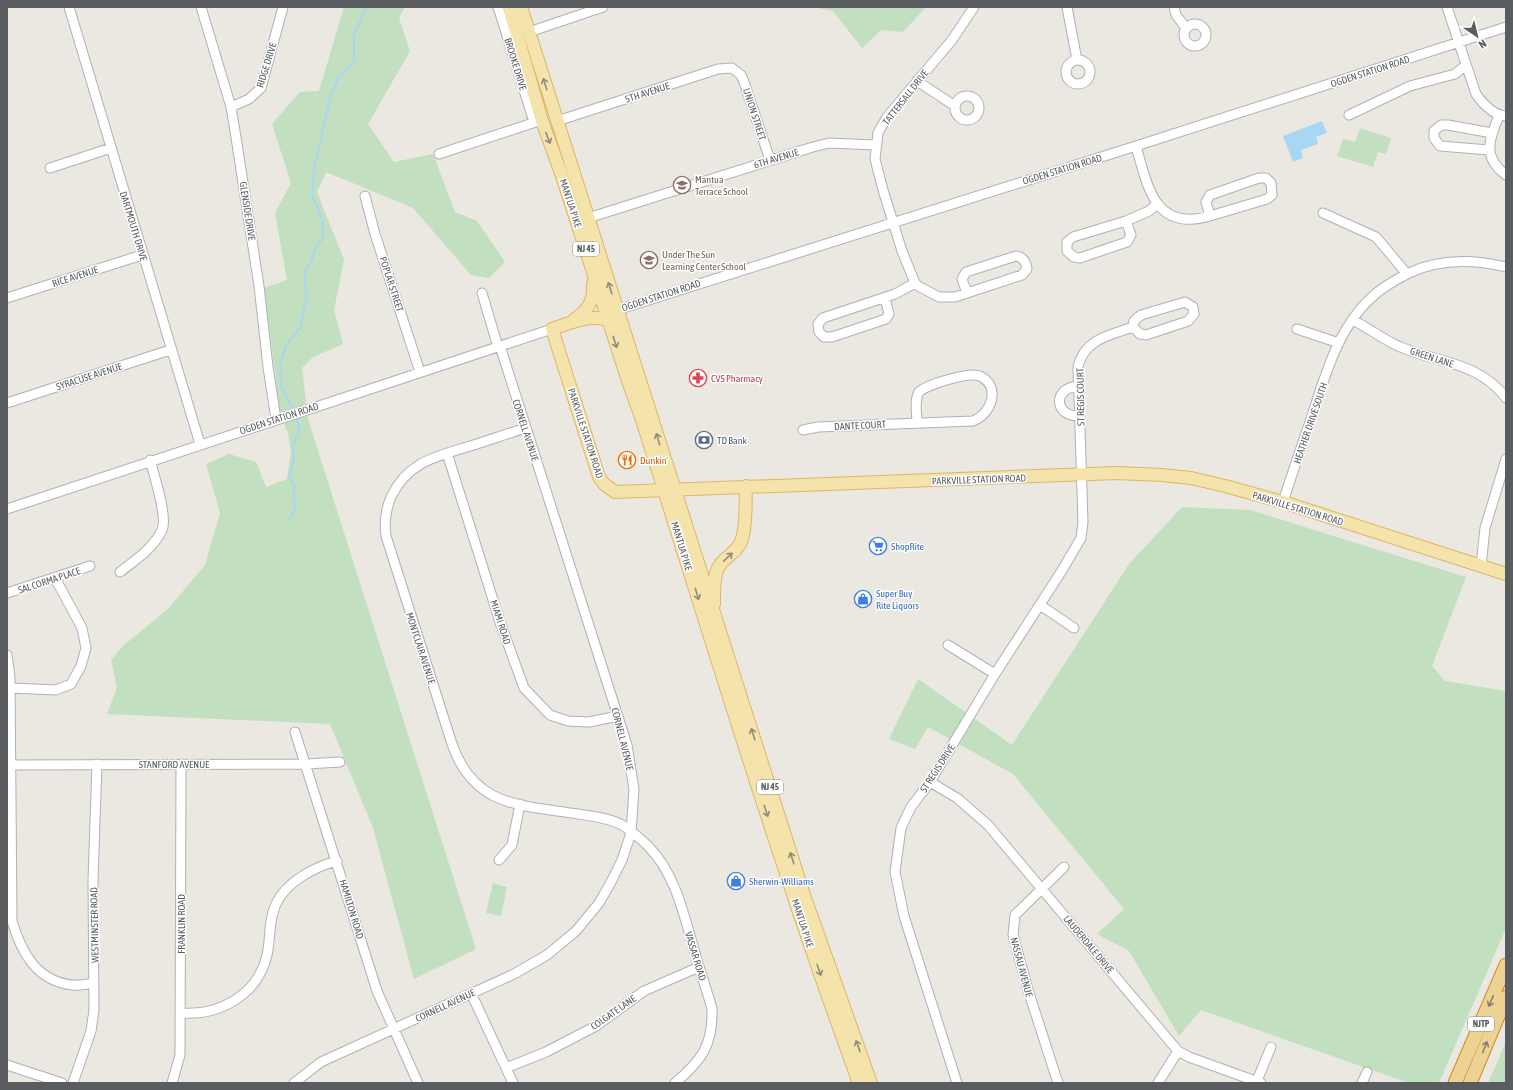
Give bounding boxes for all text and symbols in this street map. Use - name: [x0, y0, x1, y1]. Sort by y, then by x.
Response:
- north arrow: [1457, 16, 1497, 56]
- street label: BROOKE DRIVE: [502, 37, 529, 92]
- text: N: [1477, 37, 1489, 51]
- street label: RIDGE DRIVE: [254, 41, 279, 89]
- street label: OGDEN STATION ROAD: [1329, 53, 1411, 89]
- street label: TATTERSALL DRIVE: [880, 67, 931, 127]
- one-way arrow: [541, 78, 548, 91]
- street label: 5TH AVENUE: [623, 80, 672, 105]
- street label: UNION STREET: [741, 87, 768, 142]
- one-way arrow: [545, 132, 553, 144]
- street label: 6TH AVENUE: [752, 146, 801, 170]
- street label: OGDEN STATION ROAD: [1021, 152, 1103, 187]
- place label: Mantua Terrace School: [695, 174, 748, 197]
- school or university icon: Mantua Terrace School: [672, 175, 692, 195]
- street label: MANTUA PIKE: [557, 177, 584, 230]
- street label: GLENSIDE DRIVE: [237, 181, 258, 242]
- street label: DARTMOUTH DRIVE: [118, 190, 150, 263]
- road number: NJ 45: [573, 242, 599, 256]
- place label: Under The Sun Learning Center School: [662, 249, 746, 272]
- school or university icon: Under The Sun Learning Center School: [639, 250, 659, 270]
- street label: POPLAR STREET: [377, 255, 406, 314]
- street label: RICE AVENUE: [51, 264, 100, 289]
- street label: OGDEN STATION ROAD: [620, 277, 702, 313]
- one-way arrow: [606, 282, 613, 295]
- one-way arrow: [612, 335, 619, 348]
- street label: GREEN LANE: [1409, 345, 1456, 370]
- street label: SYRACUSE AVENUE: [55, 360, 124, 392]
- street label: ST REGIS COURT: [1074, 367, 1087, 426]
- pharmacy icon: CVS Pharmacy: [688, 368, 708, 388]
- place label: CVS Pharmacy: [711, 373, 763, 384]
- street label: HEATHER DRIVE SOUTH: [1291, 381, 1330, 465]
- street label: PARKVILLE STATION ROAD: [566, 387, 605, 480]
- street label: CORNELL AVENUE: [510, 398, 541, 463]
- street label: OGDEN STATION ROAD: [238, 400, 320, 436]
- street label: DANTE COURT: [834, 419, 887, 432]
- bank icon: TD Bank: [694, 430, 714, 450]
- one-way arrow: [654, 432, 661, 445]
- place label: TD Bank: [717, 435, 748, 446]
- restaurant icon: Dunkin': [617, 450, 637, 470]
- place label: Dunkin': [640, 455, 668, 466]
- street label: PARKVILLE STATION ROAD: [932, 472, 1027, 487]
- street label: PARKVILLE STATION ROAD: [1251, 489, 1345, 528]
- street label: MANTUA PIKE: [669, 520, 694, 573]
- supermarket icon: ShopRite: [868, 536, 888, 556]
- place label: ShopRite: [891, 541, 925, 552]
- one-way arrow: [723, 552, 733, 562]
- street label: SAL CORMA PLACE: [17, 565, 82, 596]
- one-way arrow: [694, 588, 701, 601]
- place label: Super Buy Rite Liquors: [876, 588, 919, 611]
- shop icon: Super Buy Rite Liquors: [853, 589, 873, 609]
- street label: MIAMI ROAD: [488, 599, 513, 646]
- street label: MONTCLAIR AVENUE: [404, 611, 438, 686]
- street label: CORNELL AVENUE: [609, 707, 636, 772]
- one-way arrow: [749, 727, 756, 740]
- street label: ST REGIS DRIVE: [918, 742, 957, 794]
- street label: STANFORD AVENUE: [139, 759, 210, 770]
- road number: NJ 45: [757, 780, 783, 794]
- one-way arrow: [763, 805, 771, 817]
- one-way arrow: [788, 851, 795, 864]
- shop icon: Sherwin-Williams: [726, 871, 746, 891]
- place label: Sherwin-Williams: [749, 876, 814, 887]
- street label: HAMILTON ROAD: [337, 878, 366, 941]
- street label: WESTMINSTER ROAD: [88, 887, 101, 963]
- street label: FRANKLIN ROAD: [176, 894, 187, 954]
- street label: MANTUA PIKE: [789, 897, 816, 950]
- street label: LAUDERDALE DRIVE: [1061, 913, 1116, 976]
- street label: VASSAR ROAD: [683, 930, 708, 982]
- street label: NASSAU AVENUE: [1008, 936, 1035, 999]
- one-way arrow: [816, 963, 823, 976]
- street label: CORNELL AVENUE: [414, 987, 477, 1024]
- street label: COLGATE LANE: [589, 992, 639, 1032]
- one-way arrow: [1486, 995, 1494, 1007]
- road number: NJTP: [1468, 1017, 1494, 1031]
- one-way arrow: [854, 1040, 861, 1053]
- one-way arrow: [1482, 1042, 1489, 1054]

